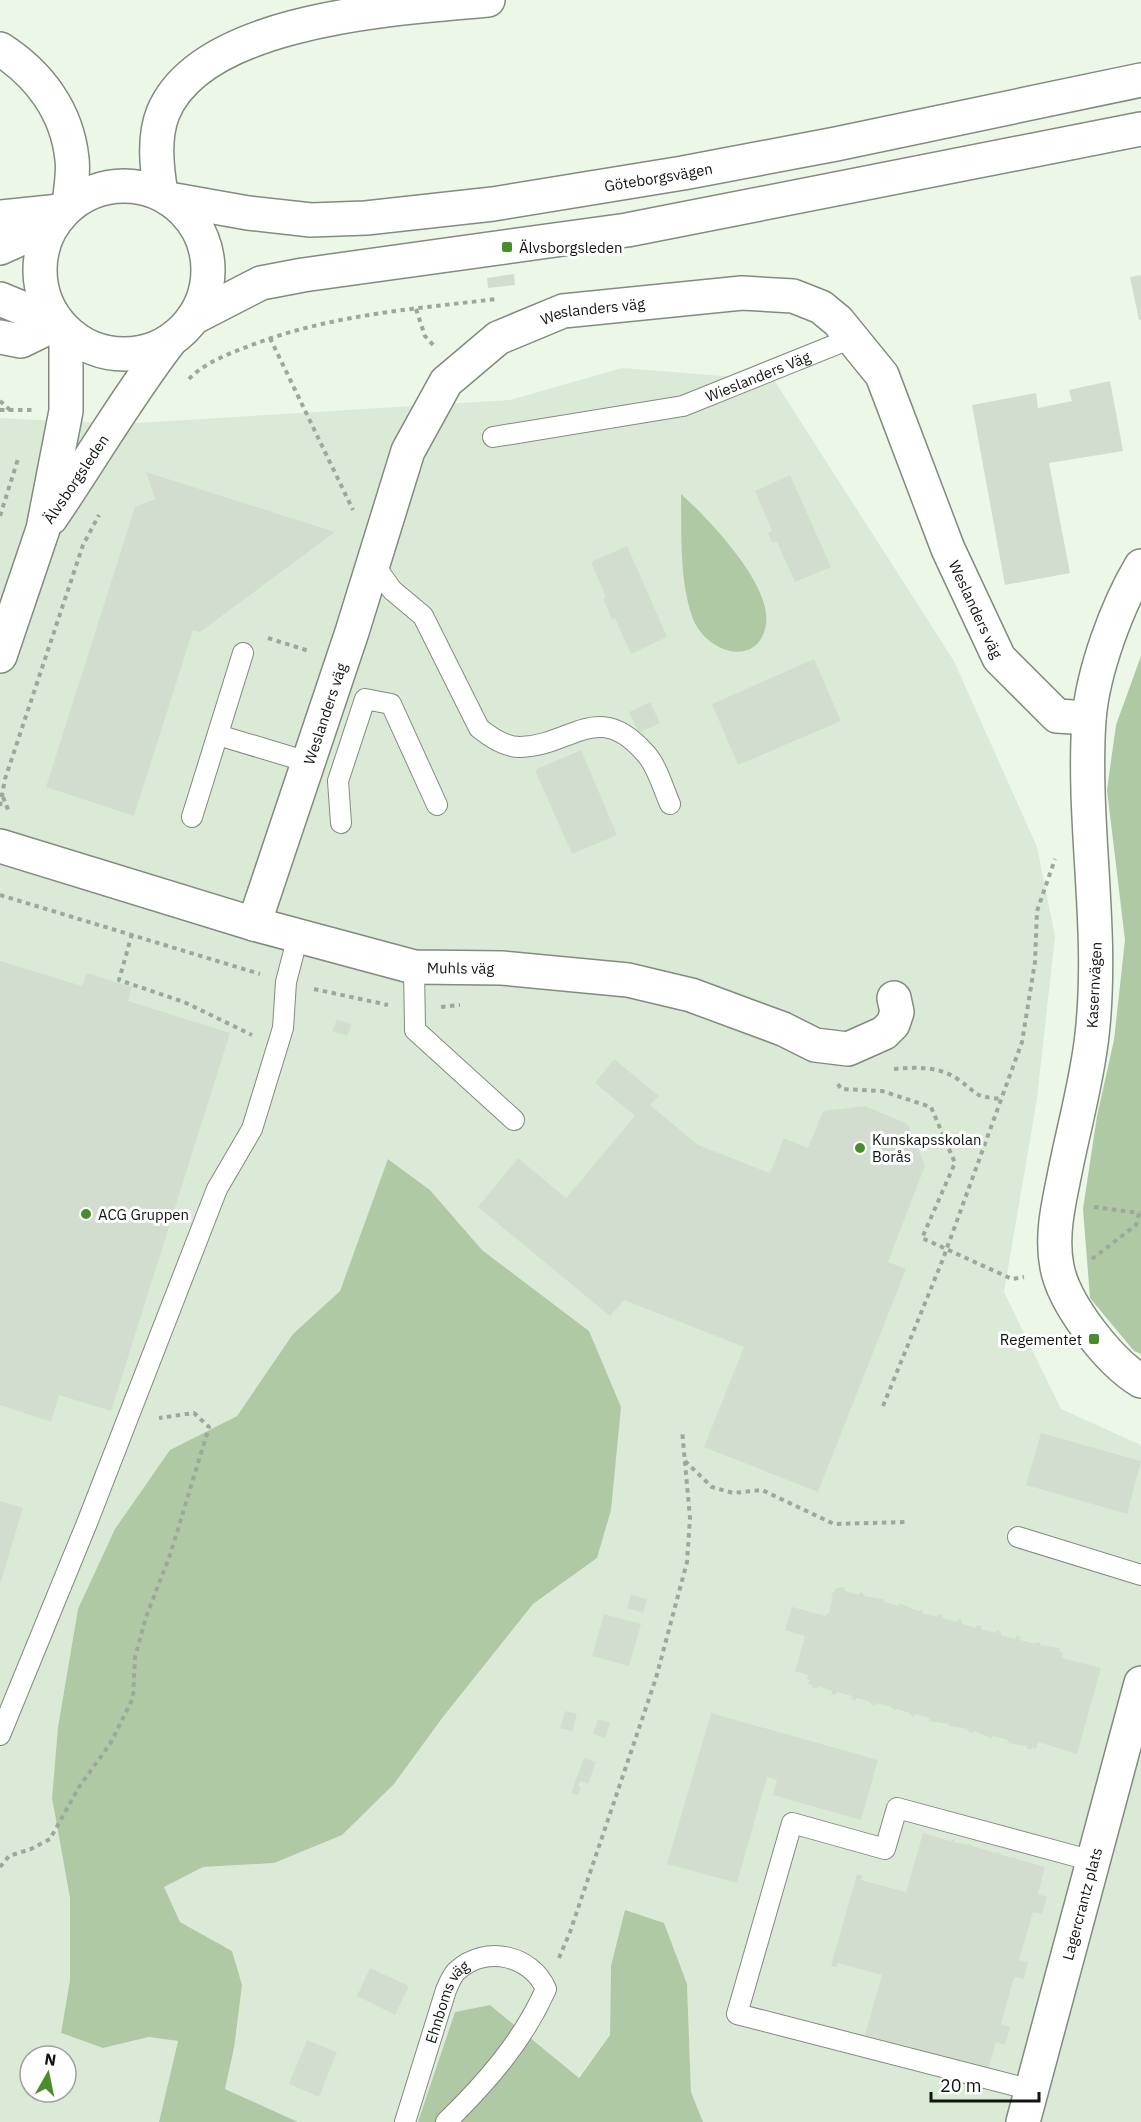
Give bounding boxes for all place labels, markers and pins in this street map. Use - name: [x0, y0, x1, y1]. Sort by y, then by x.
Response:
- place label: Älvsborgsleden: [519, 238, 623, 257]
- marker: Älvsborgsleden: [500, 240, 514, 254]
- place label: Kunskapsskolan Borås: [872, 1130, 981, 1166]
- marker: Kunskapsskolan Borås: [853, 1141, 867, 1155]
- place label: ACG Gruppen: [98, 1205, 189, 1224]
- marker: ACG Gruppen: [79, 1207, 93, 1221]
- place label: Regementet: [1000, 1330, 1082, 1349]
- marker: Regementet: [1087, 1332, 1101, 1346]

